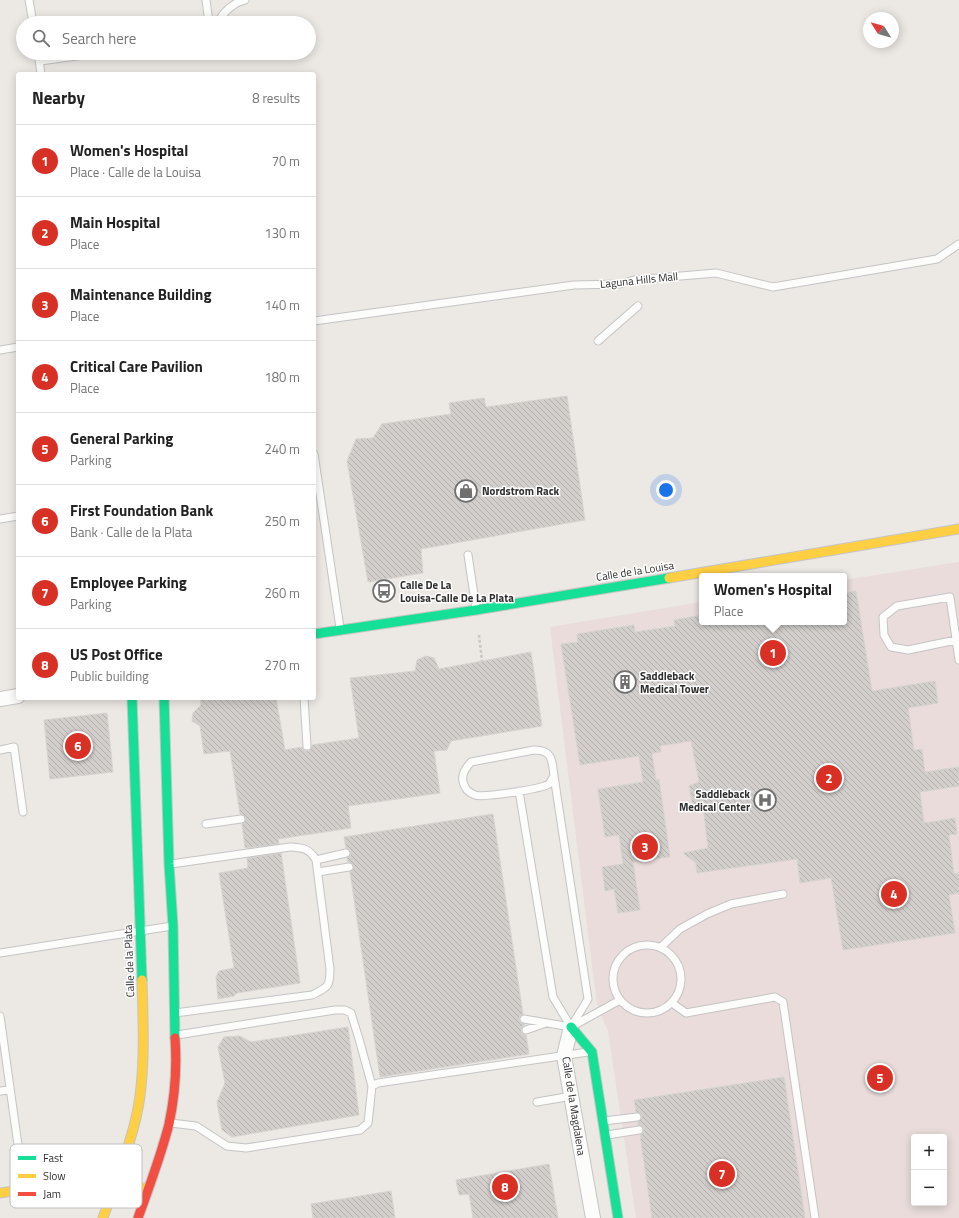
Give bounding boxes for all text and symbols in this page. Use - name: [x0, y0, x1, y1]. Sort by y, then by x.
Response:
- north arrow: [863, 12, 899, 48]
- search box: [16, 16, 316, 60]
- icon: search: [30, 27, 52, 49]
- text: Search here: [62, 27, 136, 50]
- text: Nearby: [32, 85, 85, 111]
- text: 8 results: [252, 88, 300, 108]
- text: Women's Hospital: [70, 139, 188, 162]
- text: 1: [41, 151, 49, 171]
- text: 70 m: [272, 151, 300, 171]
- text: Place · Calle de la Louisa: [70, 162, 201, 182]
- text: Main Hospital: [70, 211, 160, 234]
- text: 2: [41, 223, 49, 243]
- text: 130 m: [264, 223, 300, 243]
- text: Place: [70, 234, 99, 254]
- street label: Laguna Hills Mall: [599, 268, 679, 292]
- text: Maintenance Building: [70, 283, 211, 306]
- text: 3: [41, 295, 49, 315]
- text: 140 m: [264, 295, 300, 315]
- text: Place: [70, 306, 99, 326]
- text: Critical Care Pavilion: [70, 355, 203, 378]
- text: 4: [41, 367, 49, 387]
- text: 180 m: [264, 367, 300, 387]
- text: Place: [70, 378, 99, 398]
- text: General Parking: [70, 427, 173, 450]
- text: 5: [41, 439, 49, 459]
- text: 240 m: [264, 439, 300, 459]
- text: Parking: [70, 450, 111, 470]
- shop icon: Nordstrom Rack: [453, 478, 479, 504]
- your location: [656, 480, 676, 500]
- place label: Nordstrom Rack: [482, 483, 560, 499]
- text: First Foundation Bank: [70, 499, 213, 522]
- text: 6: [41, 511, 49, 531]
- text: 250 m: [264, 511, 300, 531]
- text: Bank · Calle de la Plata: [70, 522, 192, 542]
- street label: Calle de la Louisa: [595, 557, 676, 585]
- text: Employee Parking: [70, 571, 187, 594]
- popup: [699, 573, 847, 625]
- place label: Calle De La Louisa-Calle De La Plata: [400, 577, 514, 606]
- bus stop icon: Calle De La Louisa-Calle De La Plata: [371, 578, 397, 604]
- text: Women's Hospital: [714, 578, 832, 601]
- text: 7: [41, 583, 49, 603]
- text: 260 m: [264, 583, 300, 603]
- text: Parking: [70, 594, 111, 614]
- text: Place: [714, 601, 743, 621]
- pin: 1: [760, 638, 786, 668]
- text: US Post Office: [70, 643, 163, 666]
- text: 8: [41, 655, 49, 675]
- text: 270 m: [264, 655, 300, 675]
- text: Public building: [70, 666, 149, 686]
- place label: Saddleback Medical Tower: [640, 668, 709, 697]
- building icon: Saddleback Medical Tower: [612, 669, 638, 695]
- pin: 6: [65, 731, 91, 761]
- pin: 2: [816, 763, 842, 793]
- place label: Saddleback Medical Center: [679, 786, 750, 815]
- hospital icon: Saddleback Medical Center: [752, 787, 778, 813]
- pin: 3: [632, 832, 658, 862]
- pin: 4: [881, 879, 907, 909]
- street label: Calle de la Plata: [120, 924, 138, 998]
- street label: Calle de la Magdalena: [558, 1055, 590, 1157]
- pin: 5: [867, 1063, 893, 1093]
- map controls: [911, 1134, 947, 1206]
- button: +: [911, 1134, 947, 1170]
- legend: [10, 1144, 142, 1208]
- text: Fast: [43, 1150, 63, 1166]
- pin: 7: [709, 1159, 735, 1189]
- text: Slow: [43, 1168, 66, 1184]
- button: −: [911, 1170, 947, 1206]
- pin: 8: [492, 1172, 518, 1202]
- text: Jam: [43, 1186, 61, 1202]

